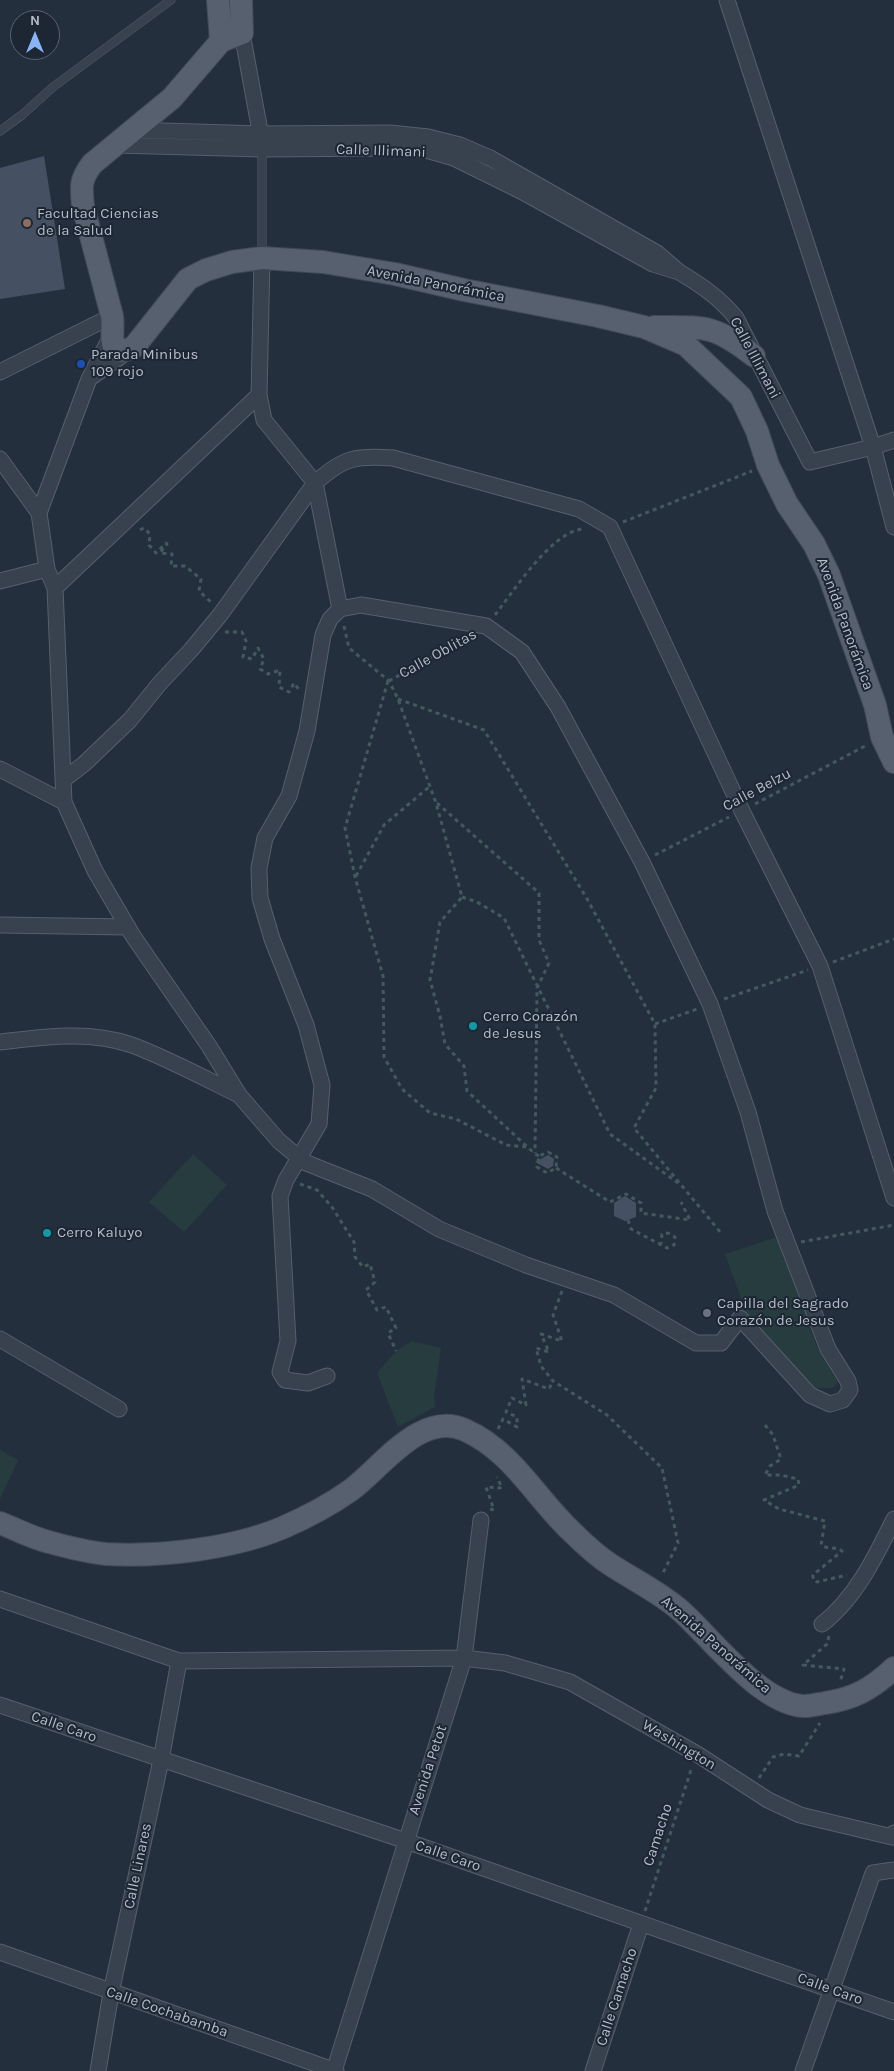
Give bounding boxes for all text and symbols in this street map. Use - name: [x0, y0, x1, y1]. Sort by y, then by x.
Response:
- north arrow: [10, 10, 60, 60]
- text: N: [30, 12, 40, 29]
- street label: Calle Illimani: [336, 140, 426, 162]
- place label: Facultad Ciencias de la Salud: [37, 205, 159, 240]
- marker: Facultad Ciencias de la Salud: [21, 217, 33, 229]
- street label: Avenida Panorámica: [366, 262, 506, 306]
- street label: Calle Illimani: [726, 314, 784, 402]
- place label: Parada Minibus 109 rojo: [91, 346, 198, 381]
- marker: Parada Minibus 109 rojo: [75, 358, 87, 370]
- street label: Avenida Panorámica: [813, 555, 877, 693]
- street label: Calle Oblitas: [396, 625, 480, 683]
- street label: Calle Belzu: [720, 765, 794, 815]
- place label: Cerro Corazón de Jesus: [483, 1008, 578, 1043]
- marker: Cerro Corazón de Jesus: [467, 1020, 479, 1032]
- place label: Cerro Kaluyo: [57, 1224, 142, 1242]
- marker: Cerro Kaluyo: [41, 1227, 53, 1239]
- place label: Capilla del Sagrado Corazón de Jesus: [717, 1295, 849, 1330]
- marker: Capilla del Sagrado Corazón de Jesus: [701, 1307, 713, 1319]
- street label: Avenida Panorámica: [657, 1592, 775, 1698]
- street label: Calle Caro: [29, 1707, 99, 1747]
- street label: Washington: [639, 1716, 719, 1774]
- street label: Avenida Petot: [405, 1723, 451, 1817]
- street label: Camacho: [639, 1801, 677, 1869]
- street label: Calle Linares: [120, 1822, 156, 1910]
- street label: Calle Caro: [413, 1836, 483, 1876]
- street label: Calle Camacho: [593, 1946, 641, 2048]
- street label: Calle Caro: [795, 1969, 865, 2009]
- street label: Calle Cochabamba: [104, 1983, 230, 2041]

